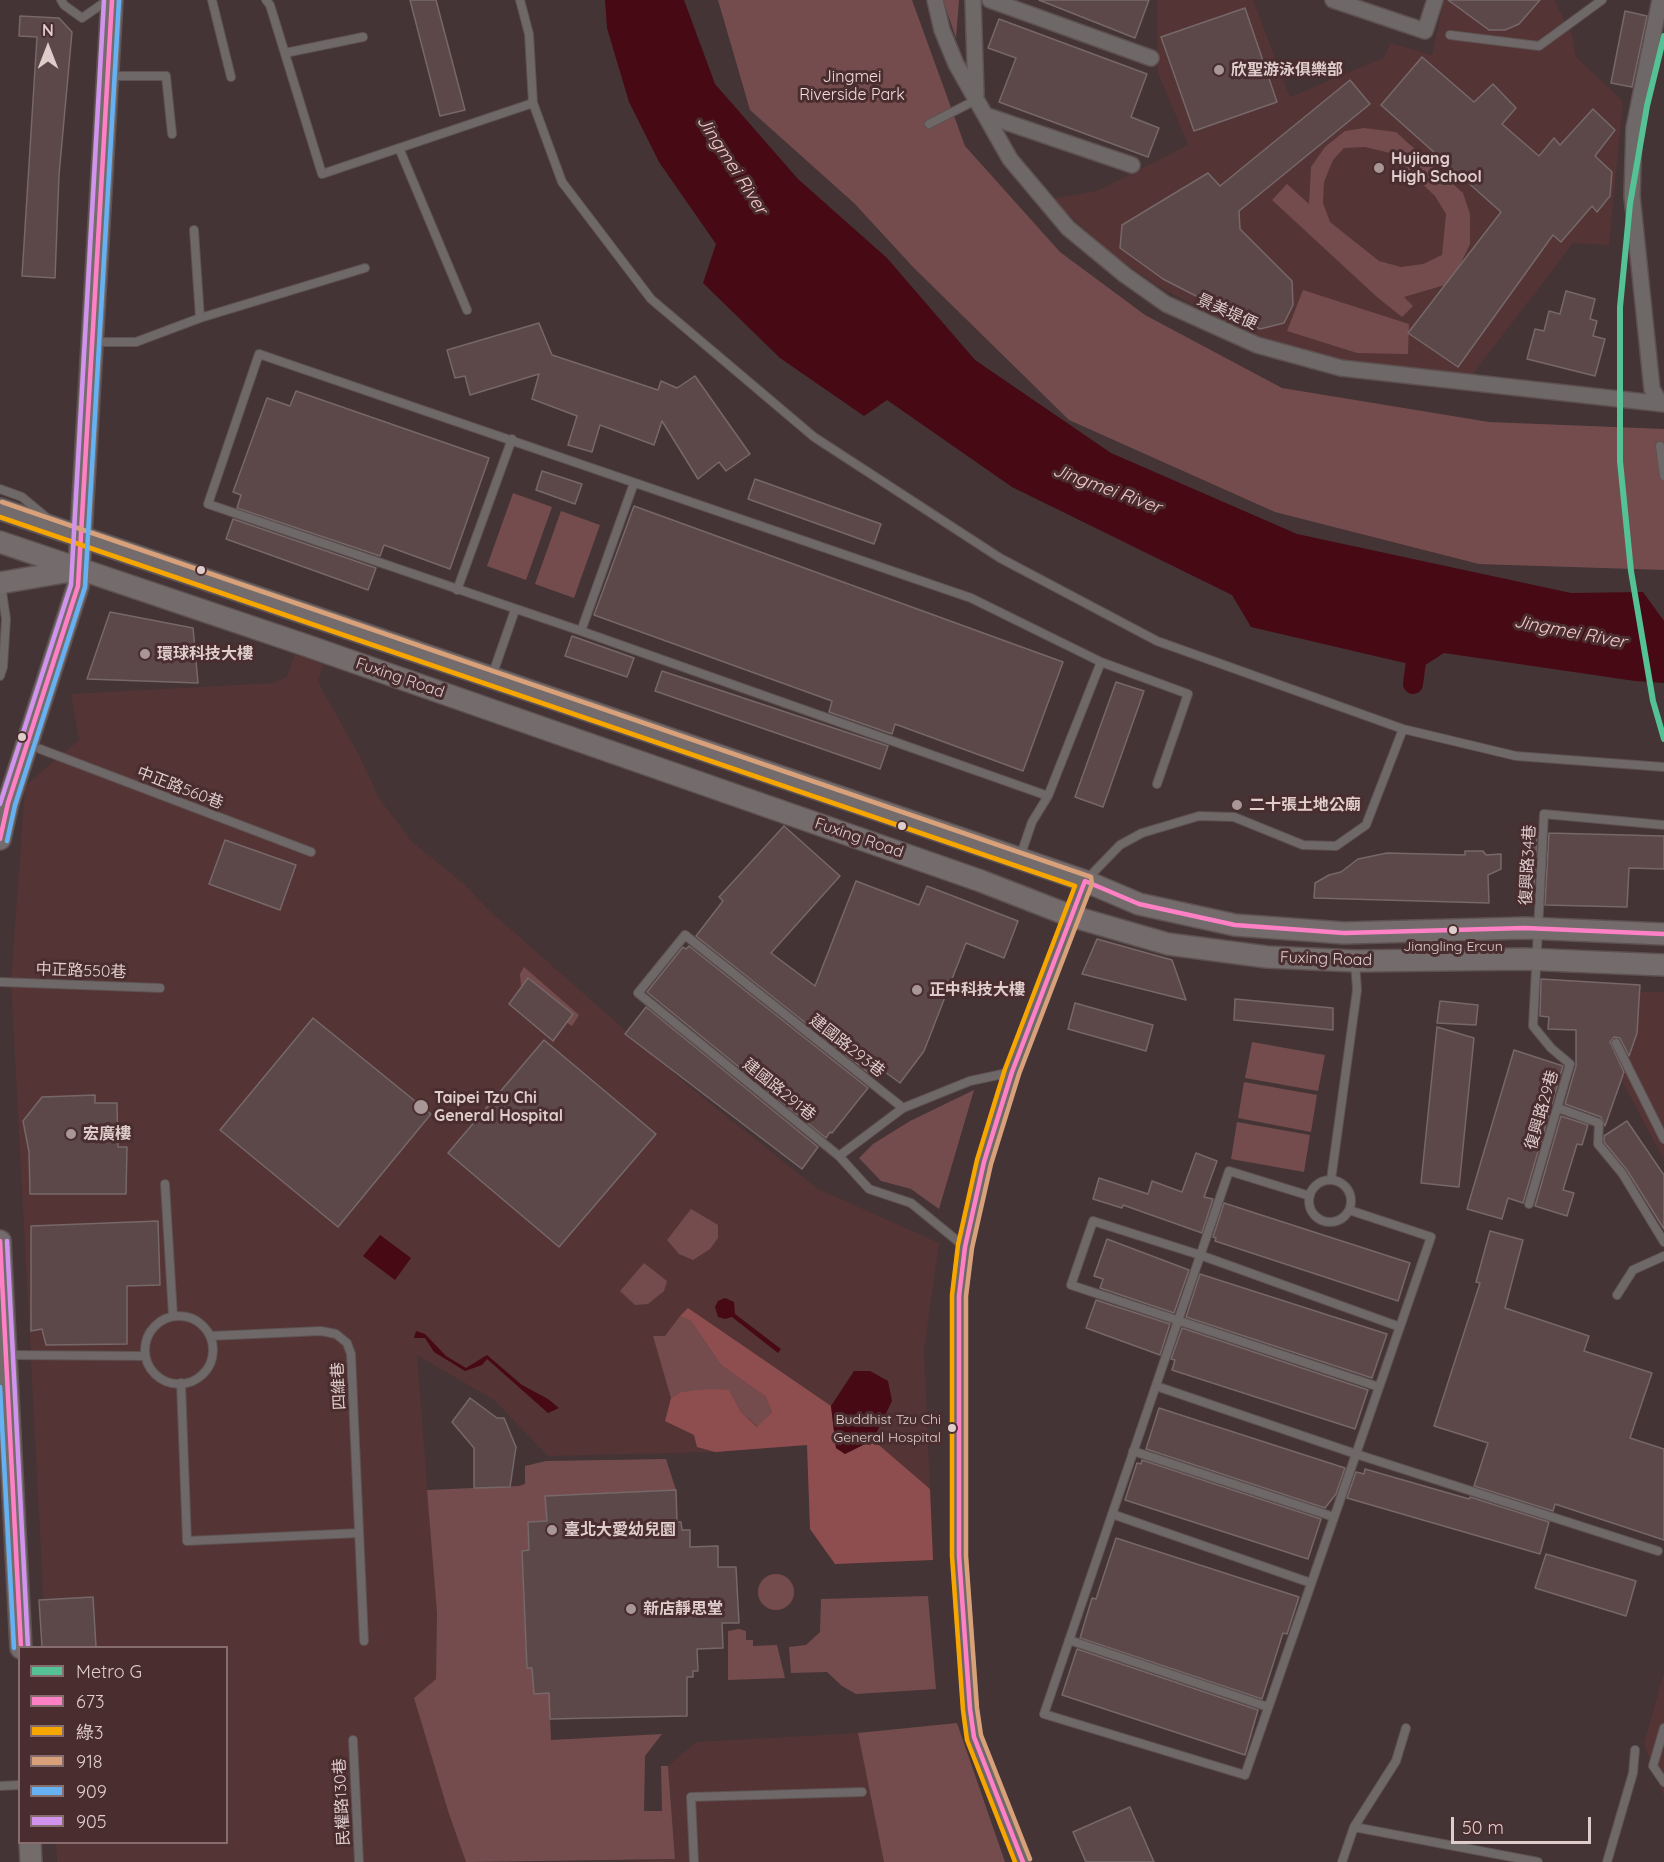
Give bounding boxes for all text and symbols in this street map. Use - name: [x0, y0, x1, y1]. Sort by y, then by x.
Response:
- north arrow: [18, 18, 78, 78]
- text: N: [42, 20, 54, 40]
- place label: 欣聖游泳俱樂部: [1231, 60, 1343, 80]
- marker: 欣聖游泳俱樂部: [1212, 63, 1226, 77]
- park label: Jingmei Riverside Park: [799, 67, 905, 105]
- water label: Jingmei River: [692, 111, 772, 219]
- place label: Hujiang High School: [1391, 149, 1482, 187]
- marker: Hujiang High School: [1372, 161, 1386, 175]
- street label: 景美堤便: [1194, 290, 1260, 334]
- water label: Jingmei River: [1050, 459, 1164, 519]
- unlabelled marker: [195, 564, 207, 576]
- water label: Jingmei River: [1512, 611, 1628, 653]
- place label: 環球科技大樓: [157, 644, 253, 664]
- marker: 環球科技大樓: [138, 647, 152, 661]
- street label: Fuxing Road: [353, 654, 447, 702]
- unlabelled marker: [16, 731, 28, 743]
- street label: 中正路560巷: [134, 763, 226, 813]
- place label: 二十張土地公廟: [1249, 795, 1361, 815]
- marker: 二十張土地公廟: [1230, 798, 1244, 812]
- street label: Fuxing Road: [812, 814, 906, 862]
- unlabelled marker: [896, 820, 908, 832]
- street label: 復興路34巷: [1516, 824, 1540, 906]
- marker: Jiangling Ercun: [1447, 924, 1459, 936]
- place label: Jiangling Ercun: [1403, 939, 1503, 955]
- street label: Fuxing Road: [1280, 948, 1372, 970]
- street label: 中正路550巷: [35, 960, 127, 982]
- place label: 正中科技大樓: [929, 980, 1025, 1000]
- marker: 正中科技大樓: [910, 983, 924, 997]
- street label: 建國路293巷: [806, 1011, 888, 1081]
- street label: 建國路291巷: [739, 1055, 819, 1125]
- street label: 復興路29巷: [1521, 1068, 1563, 1152]
- place label: Taipei Tzu Chi General Hospital: [434, 1088, 563, 1126]
- marker: Taipei Tzu Chi General Hospital: [412, 1098, 430, 1116]
- place label: 宏廣樓: [83, 1124, 131, 1144]
- marker: 宏廣樓: [64, 1127, 78, 1141]
- street label: 四維巷: [328, 1362, 350, 1410]
- place label: Buddhist Tzu Chi General Hospital: [834, 1412, 941, 1444]
- marker: Buddhist Tzu Chi General Hospital: [946, 1422, 958, 1434]
- place label: 臺北大愛幼兒園: [564, 1520, 676, 1540]
- marker: 臺北大愛幼兒園: [545, 1523, 559, 1537]
- place label: 新店靜思堂: [643, 1599, 723, 1619]
- marker: 新店靜思堂: [624, 1602, 638, 1616]
- legend: [18, 1646, 228, 1844]
- text: Metro G: [76, 1660, 142, 1683]
- text: 673: [76, 1690, 104, 1713]
- text: 綠3: [76, 1721, 103, 1744]
- text: 918: [76, 1750, 103, 1773]
- street label: 民權路130巷: [330, 1758, 354, 1846]
- text: 909: [76, 1780, 107, 1803]
- scale bar: [1454, 1805, 1594, 1843]
- text: 905: [76, 1810, 107, 1833]
- text: 50 m: [1462, 1816, 1504, 1839]

